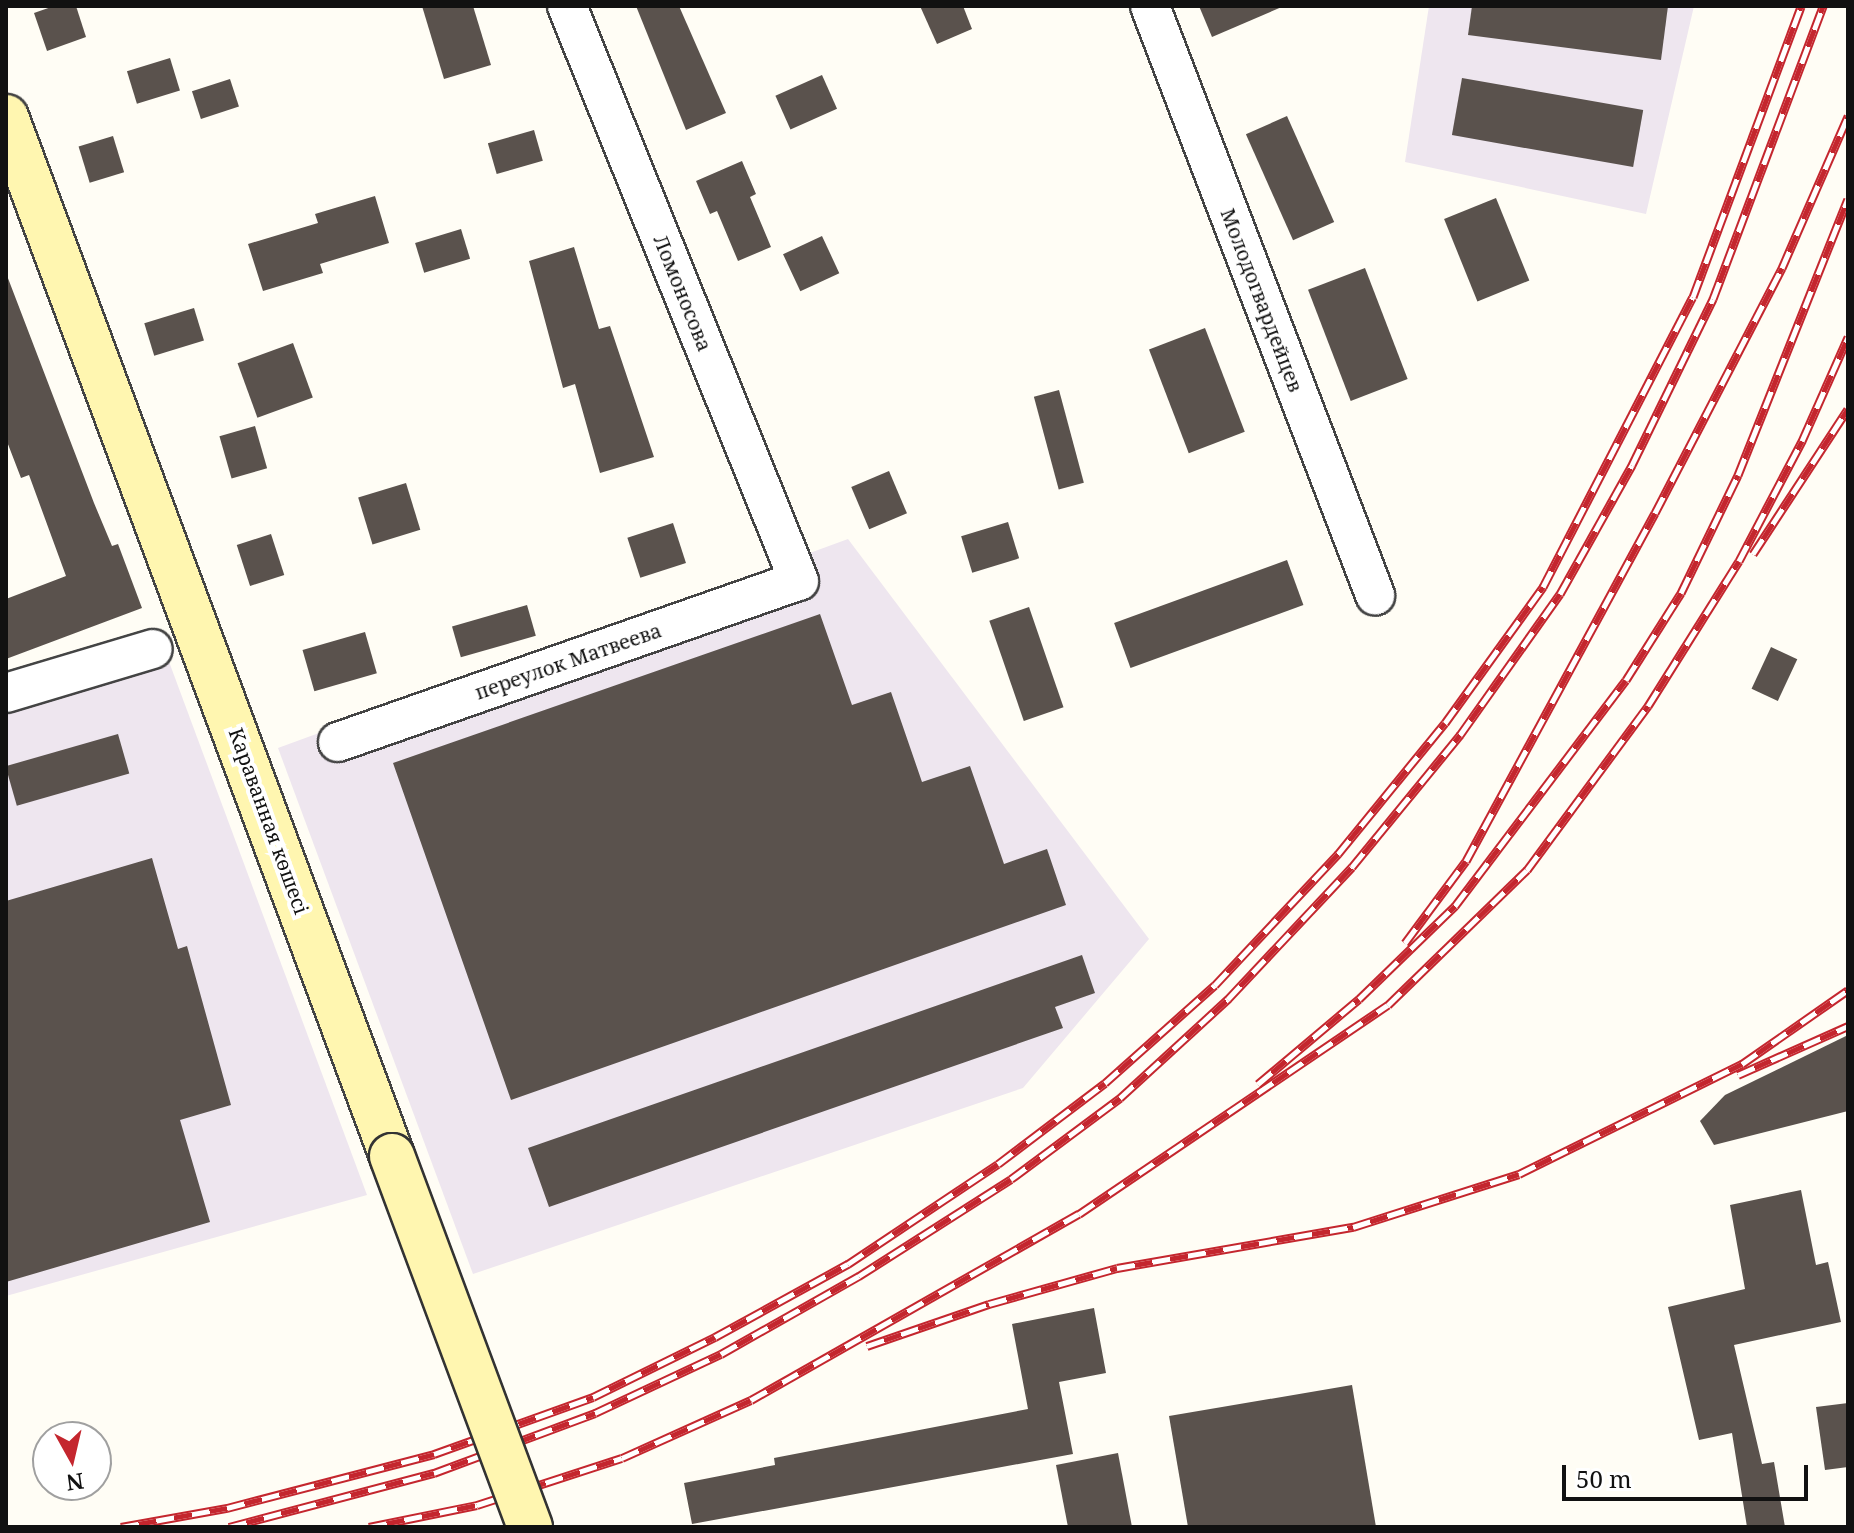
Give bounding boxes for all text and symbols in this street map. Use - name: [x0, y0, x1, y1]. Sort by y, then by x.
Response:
- street label: Молодогвардейцев: [1216, 205, 1308, 395]
- street label: Ломоносова: [649, 231, 717, 355]
- street label: переулок Матвеева: [472, 618, 664, 704]
- street label: Караванная көшесі: [224, 725, 314, 917]
- north arrow: [32, 1421, 112, 1501]
- scale bar: [1566, 1449, 1812, 1499]
- text: 50 m: [1576, 1462, 1632, 1495]
- text: N: [64, 1467, 86, 1499]

